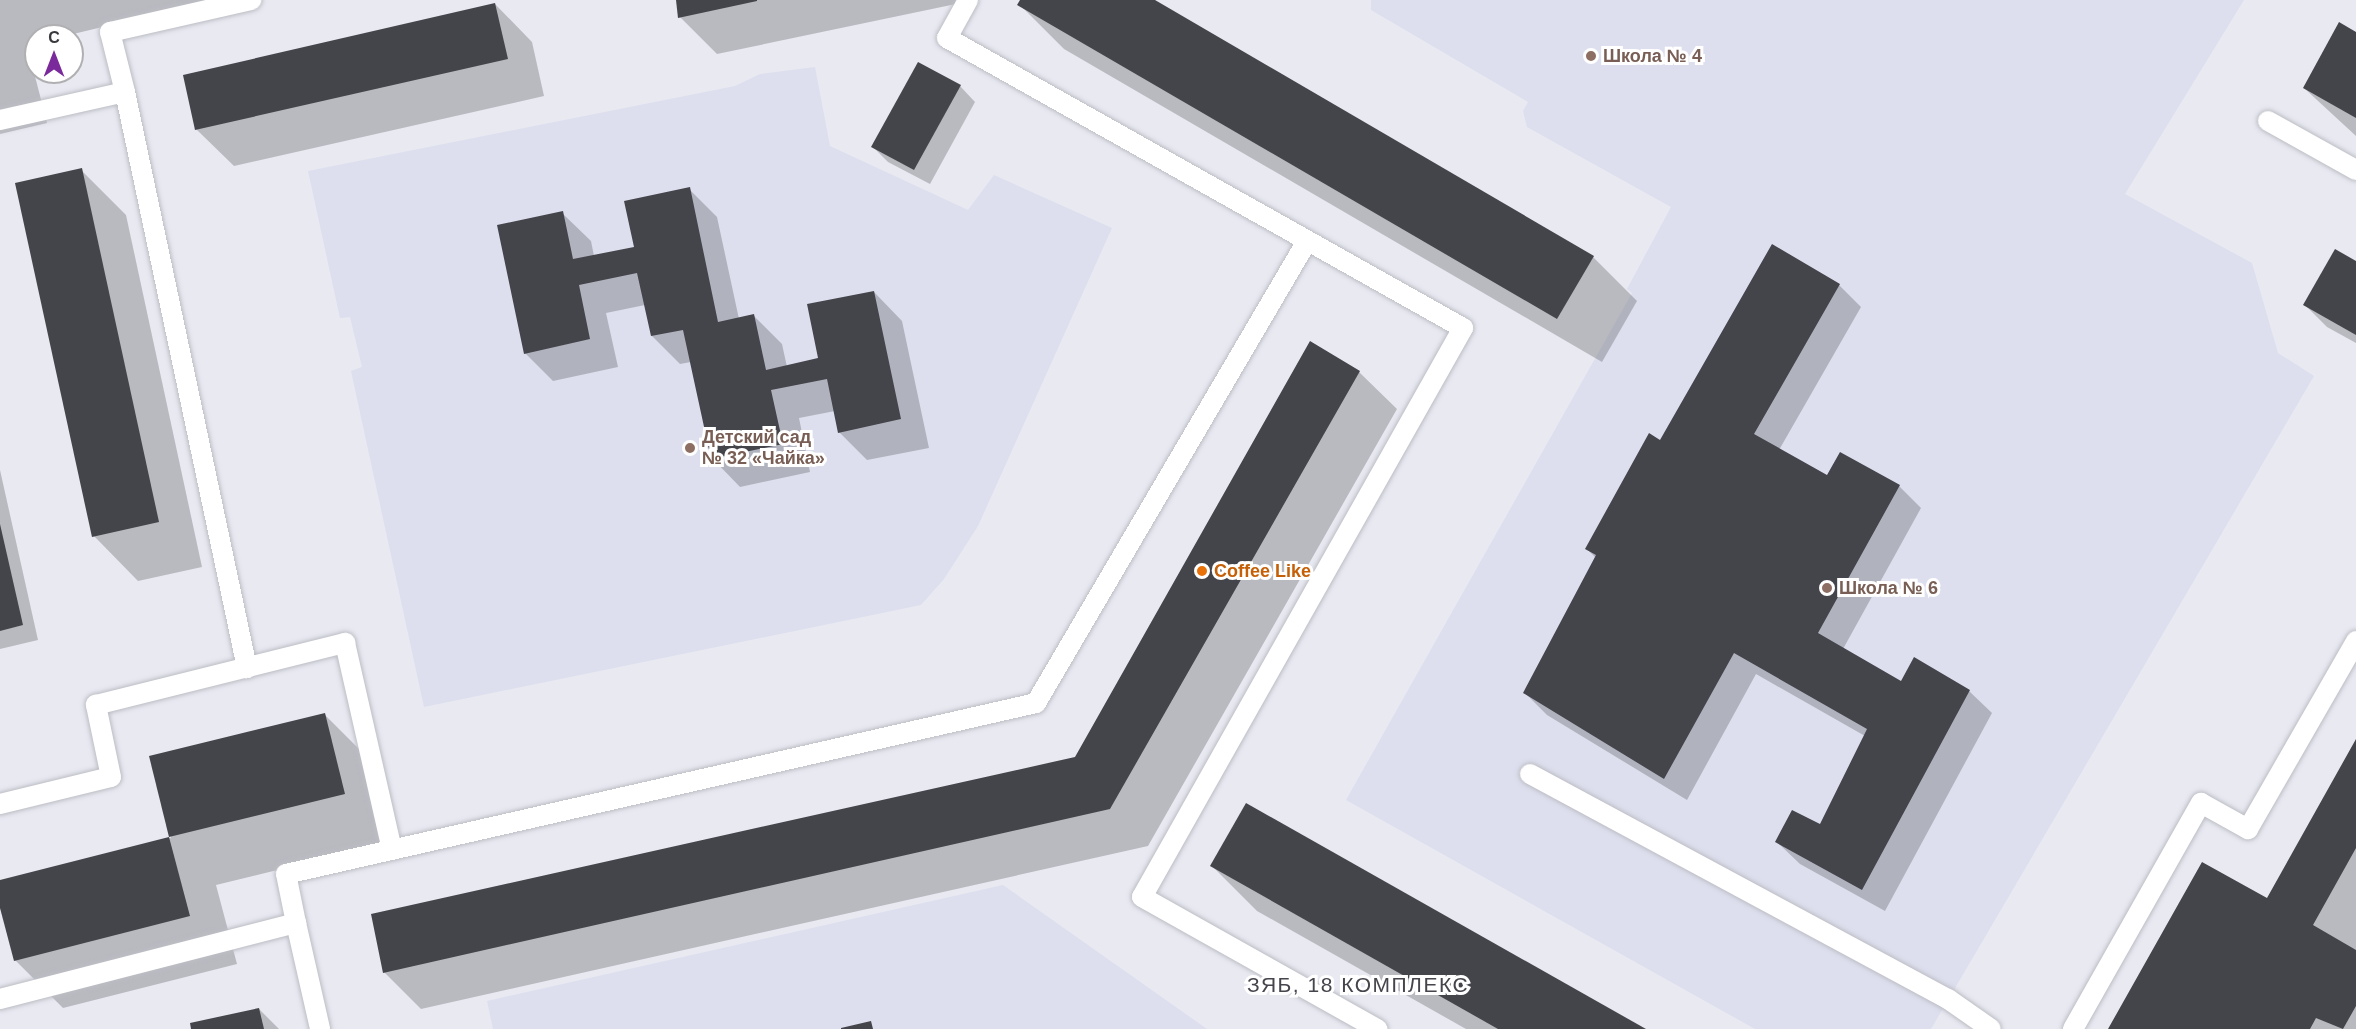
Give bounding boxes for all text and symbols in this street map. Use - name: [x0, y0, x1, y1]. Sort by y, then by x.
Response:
- north arrow: [24, 24, 84, 84]
- text: С: [48, 29, 60, 46]
- place label: Школа № 4: [1603, 45, 1702, 67]
- marker: Школа № 4: [1584, 49, 1598, 63]
- place label: Детский сад № 32 «Чайка»: [702, 427, 825, 470]
- marker: Детский сад № 32 «Чайка»: [683, 441, 697, 455]
- place label: Coffee Like: [1214, 560, 1311, 582]
- marker: Coffee Like: [1195, 564, 1209, 578]
- place label: Школа № 6: [1839, 577, 1938, 599]
- marker: Школа № 6: [1820, 581, 1834, 595]
- district label: ЗЯБ, 18 КОМПЛЕКС: [1247, 972, 1469, 998]

